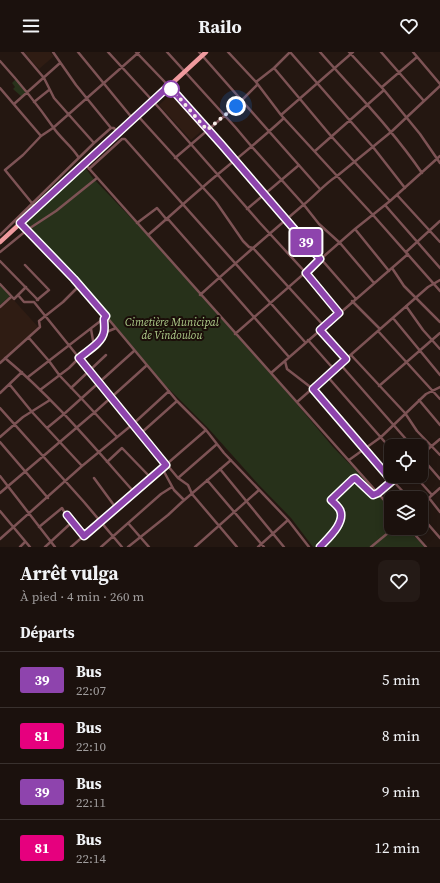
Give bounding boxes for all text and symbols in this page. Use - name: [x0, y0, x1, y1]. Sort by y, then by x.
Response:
- text: Railo: [198, 14, 242, 39]
- icon: menu: [20, 15, 42, 37]
- icon: heart: [398, 15, 420, 37]
- unlabelled marker: [162, 80, 180, 98]
- your location: [226, 96, 246, 116]
- line badge: 39: [288, 229, 324, 255]
- text: 39: [298, 232, 314, 252]
- park label: Cimetière Municipal de Vindoulou: [125, 315, 220, 343]
- map controls: [384, 439, 428, 535]
- button: locate: [384, 439, 428, 483]
- button: layers: [384, 491, 428, 535]
- text: Arrêt vulga: [20, 560, 119, 586]
- button: heart: [378, 560, 420, 602]
- text: À pied · 4 min · 260 m: [20, 588, 144, 605]
- text: Départs: [20, 622, 75, 643]
- text: Bus: [76, 661, 102, 682]
- text: 5 min: [382, 669, 420, 690]
- text: 39: [34, 670, 50, 690]
- text: 22:07: [76, 682, 106, 699]
- text: Bus: [76, 717, 102, 738]
- text: 8 min: [382, 725, 420, 746]
- text: 81: [34, 726, 50, 746]
- text: 22:10: [76, 738, 106, 755]
- text: Bus: [76, 773, 102, 794]
- text: 9 min: [382, 781, 420, 802]
- text: 39: [34, 782, 50, 802]
- text: 22:11: [76, 794, 106, 811]
- text: Bus: [76, 829, 102, 850]
- text: 12 min: [374, 837, 420, 858]
- text: 81: [34, 838, 50, 858]
- text: 22:14: [76, 850, 106, 867]

